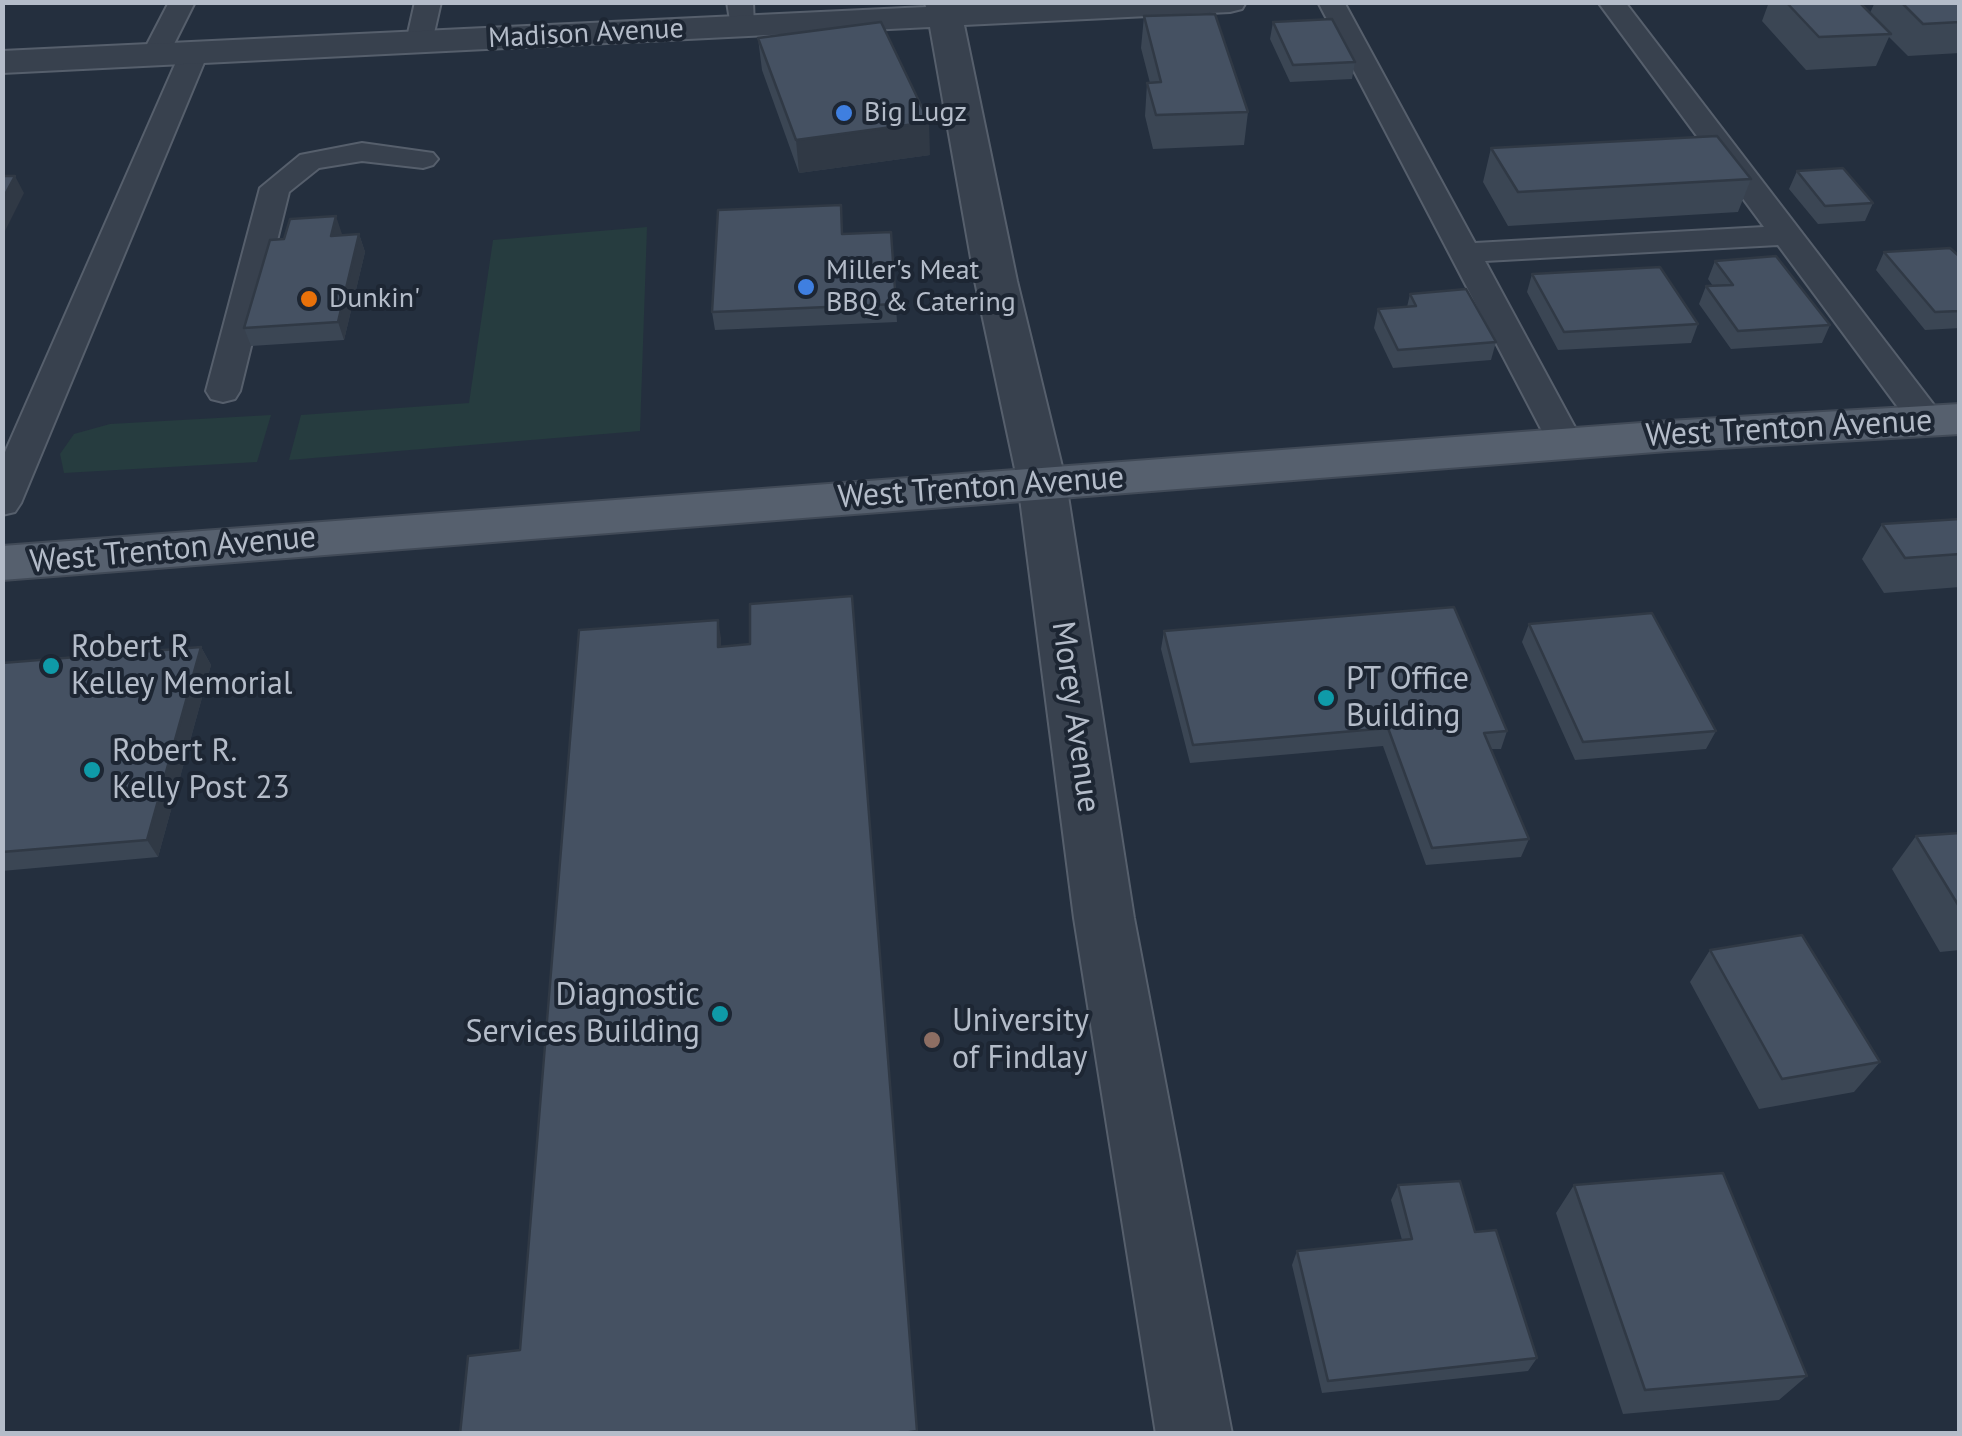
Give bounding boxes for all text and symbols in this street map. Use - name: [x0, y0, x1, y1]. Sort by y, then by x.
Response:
- street label: Madison Avenue: [487, 12, 685, 56]
- place label: Big Lugz: [864, 96, 967, 130]
- marker: Big Lugz: [833, 102, 855, 124]
- place label: Miller's Meat BBQ & Catering: [826, 254, 1016, 320]
- marker: Miller's Meat BBQ & Catering: [795, 276, 817, 298]
- place label: Dunkin': [329, 282, 420, 316]
- marker: Dunkin': [298, 288, 320, 310]
- street label: West Trenton Avenue: [1645, 402, 1933, 456]
- street label: West Trenton Avenue: [837, 459, 1125, 517]
- street label: West Trenton Avenue: [28, 518, 318, 582]
- street label: Morey Avenue: [1043, 619, 1107, 815]
- place label: Robert R Kelley Memorial: [71, 629, 292, 704]
- marker: Robert R Kelley Memorial: [40, 655, 62, 677]
- place label: PT Office Building: [1346, 661, 1469, 736]
- marker: PT Office Building: [1315, 687, 1337, 709]
- place label: Robert R. Kelly Post 23: [112, 733, 290, 808]
- marker: Robert R. Kelly Post 23: [81, 759, 103, 781]
- place label: Diagnostic Services Building: [466, 977, 700, 1052]
- marker: Diagnostic Services Building: [709, 1003, 731, 1025]
- place label: University of Findlay: [952, 1003, 1089, 1078]
- marker: University of Findlay: [921, 1029, 943, 1051]

